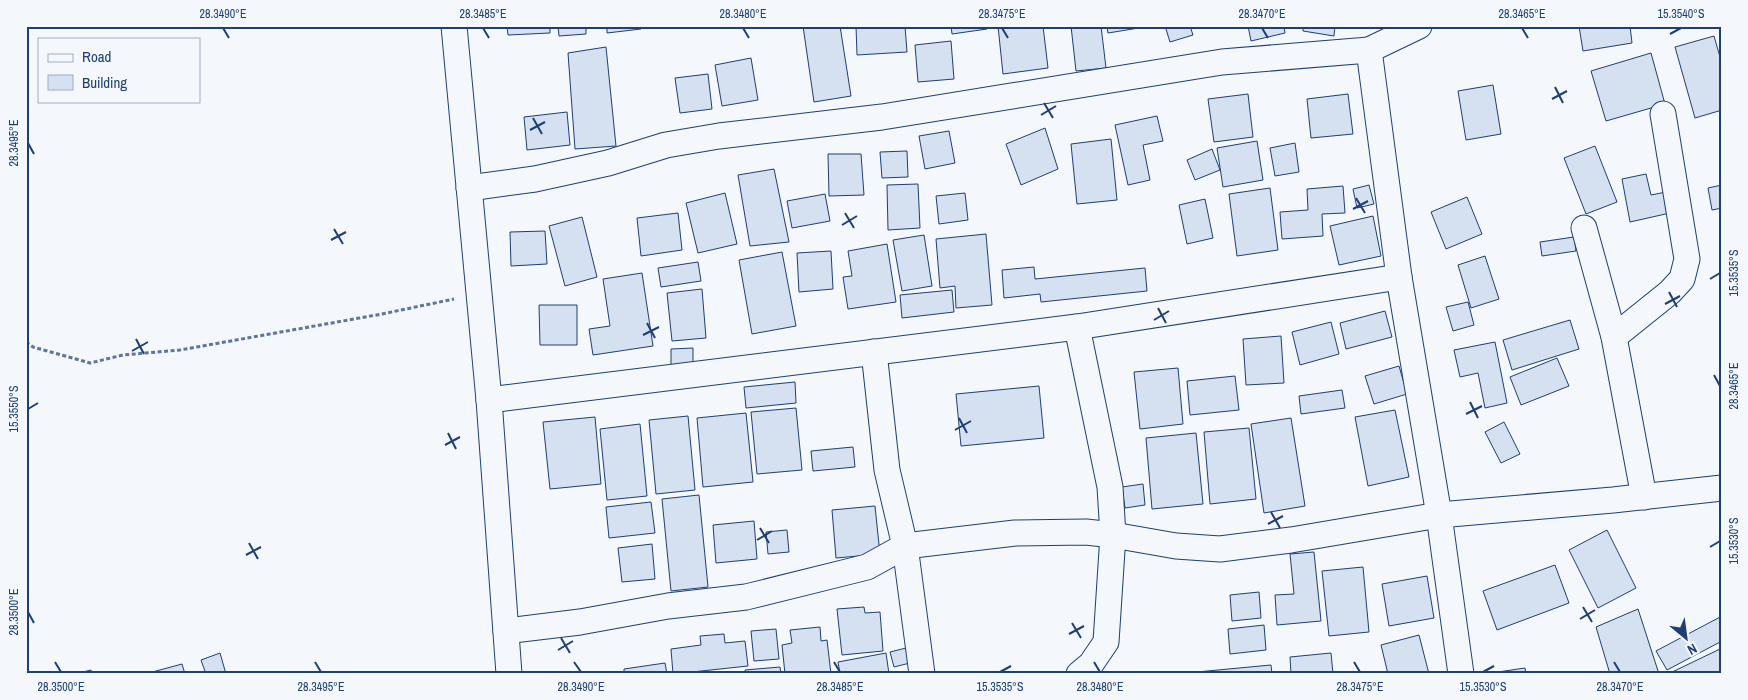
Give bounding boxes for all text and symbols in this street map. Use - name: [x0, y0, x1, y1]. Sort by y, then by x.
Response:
- text: 28.3490°E: [200, 6, 246, 22]
- text: 28.3485°E: [460, 6, 506, 22]
- text: 28.3480°E: [720, 6, 766, 22]
- text: 28.3475°E: [979, 6, 1025, 22]
- text: 28.3470°E: [1239, 6, 1285, 22]
- text: 28.3465°E: [1499, 6, 1545, 22]
- text: 15.3540°S: [1658, 6, 1705, 22]
- legend: [38, 38, 200, 102]
- text: Road: [82, 46, 111, 67]
- text: Building: [82, 72, 127, 93]
- text: 28.3495°E: [6, 120, 22, 166]
- text: 15.3535°S: [1726, 249, 1742, 296]
- text: 28.3465°E: [1726, 363, 1742, 409]
- text: 15.3550°S: [6, 385, 22, 432]
- text: 15.3530°S: [1726, 517, 1742, 564]
- text: 28.3500°E: [6, 589, 22, 635]
- north arrow: [1660, 612, 1710, 662]
- text: N: [1684, 639, 1700, 659]
- text: 28.3500°E: [38, 679, 84, 695]
- text: 28.3495°E: [298, 679, 344, 695]
- text: 28.3490°E: [558, 679, 604, 695]
- text: 28.3485°E: [817, 679, 863, 695]
- text: 15.3535°S: [977, 679, 1024, 695]
- text: 28.3480°E: [1077, 679, 1123, 695]
- text: 28.3475°E: [1337, 679, 1383, 695]
- text: 15.3530°S: [1460, 679, 1507, 695]
- text: 28.3470°E: [1597, 679, 1643, 695]

